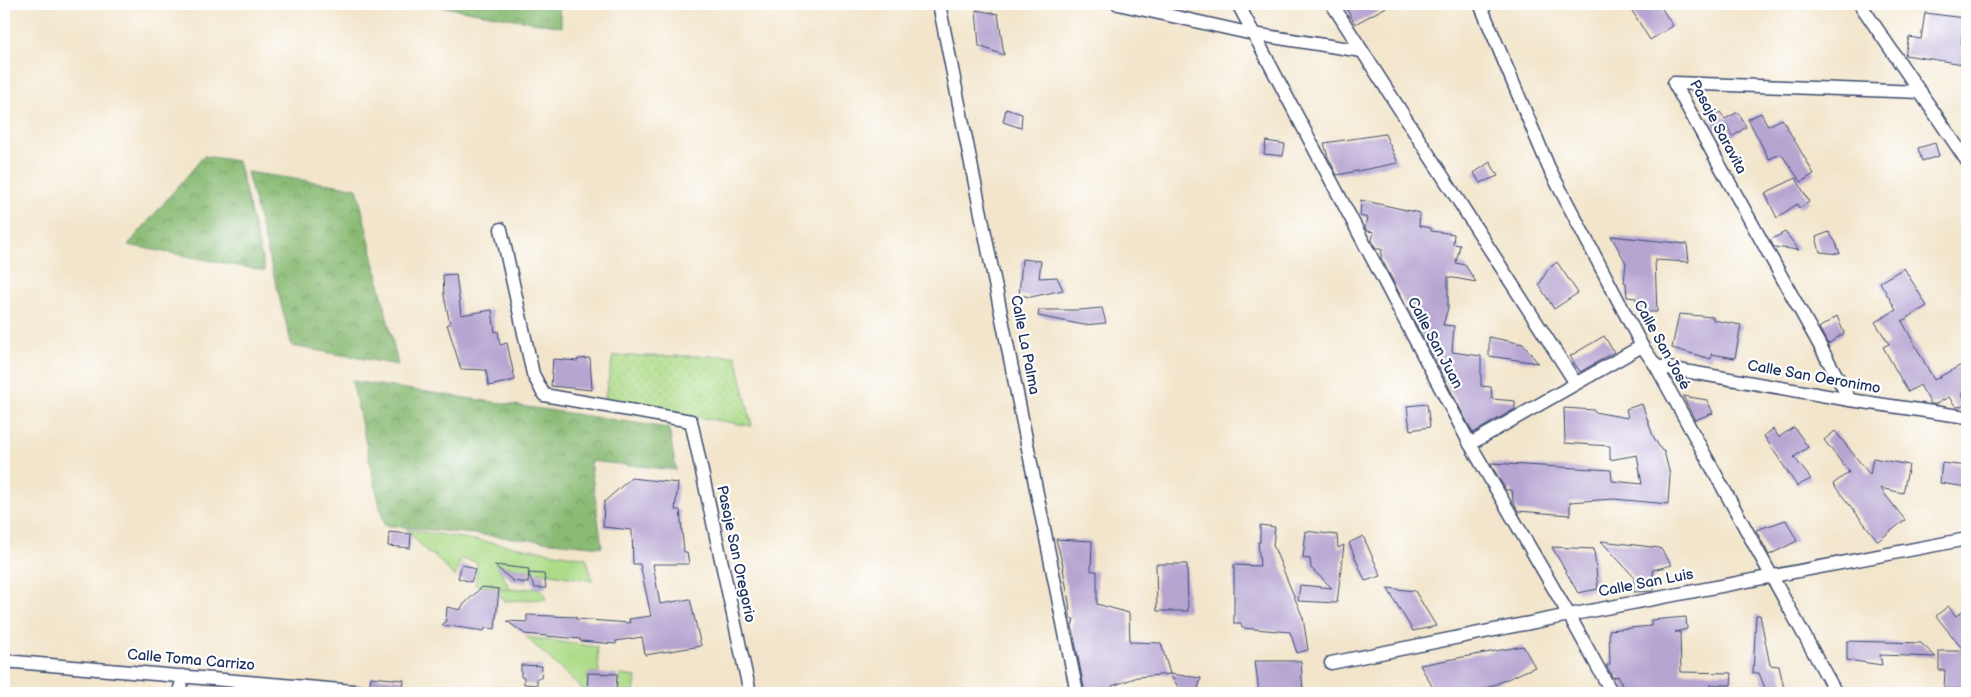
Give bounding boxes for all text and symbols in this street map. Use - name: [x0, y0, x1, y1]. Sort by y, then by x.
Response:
- street label: Pasaje Saravita: [1685, 77, 1751, 177]
- street label: Calle La Palma: [1006, 294, 1044, 396]
- street label: Calle San Juan: [1403, 294, 1467, 392]
- street label: Calle San José: [1629, 297, 1695, 393]
- street label: Calle San Oeronimo: [1746, 356, 1882, 398]
- street label: Pasaje San Oregorio: [712, 484, 760, 624]
- street label: Calle San Luis: [1597, 564, 1696, 602]
- street label: Calle Toma Carrizo: [126, 645, 256, 675]

